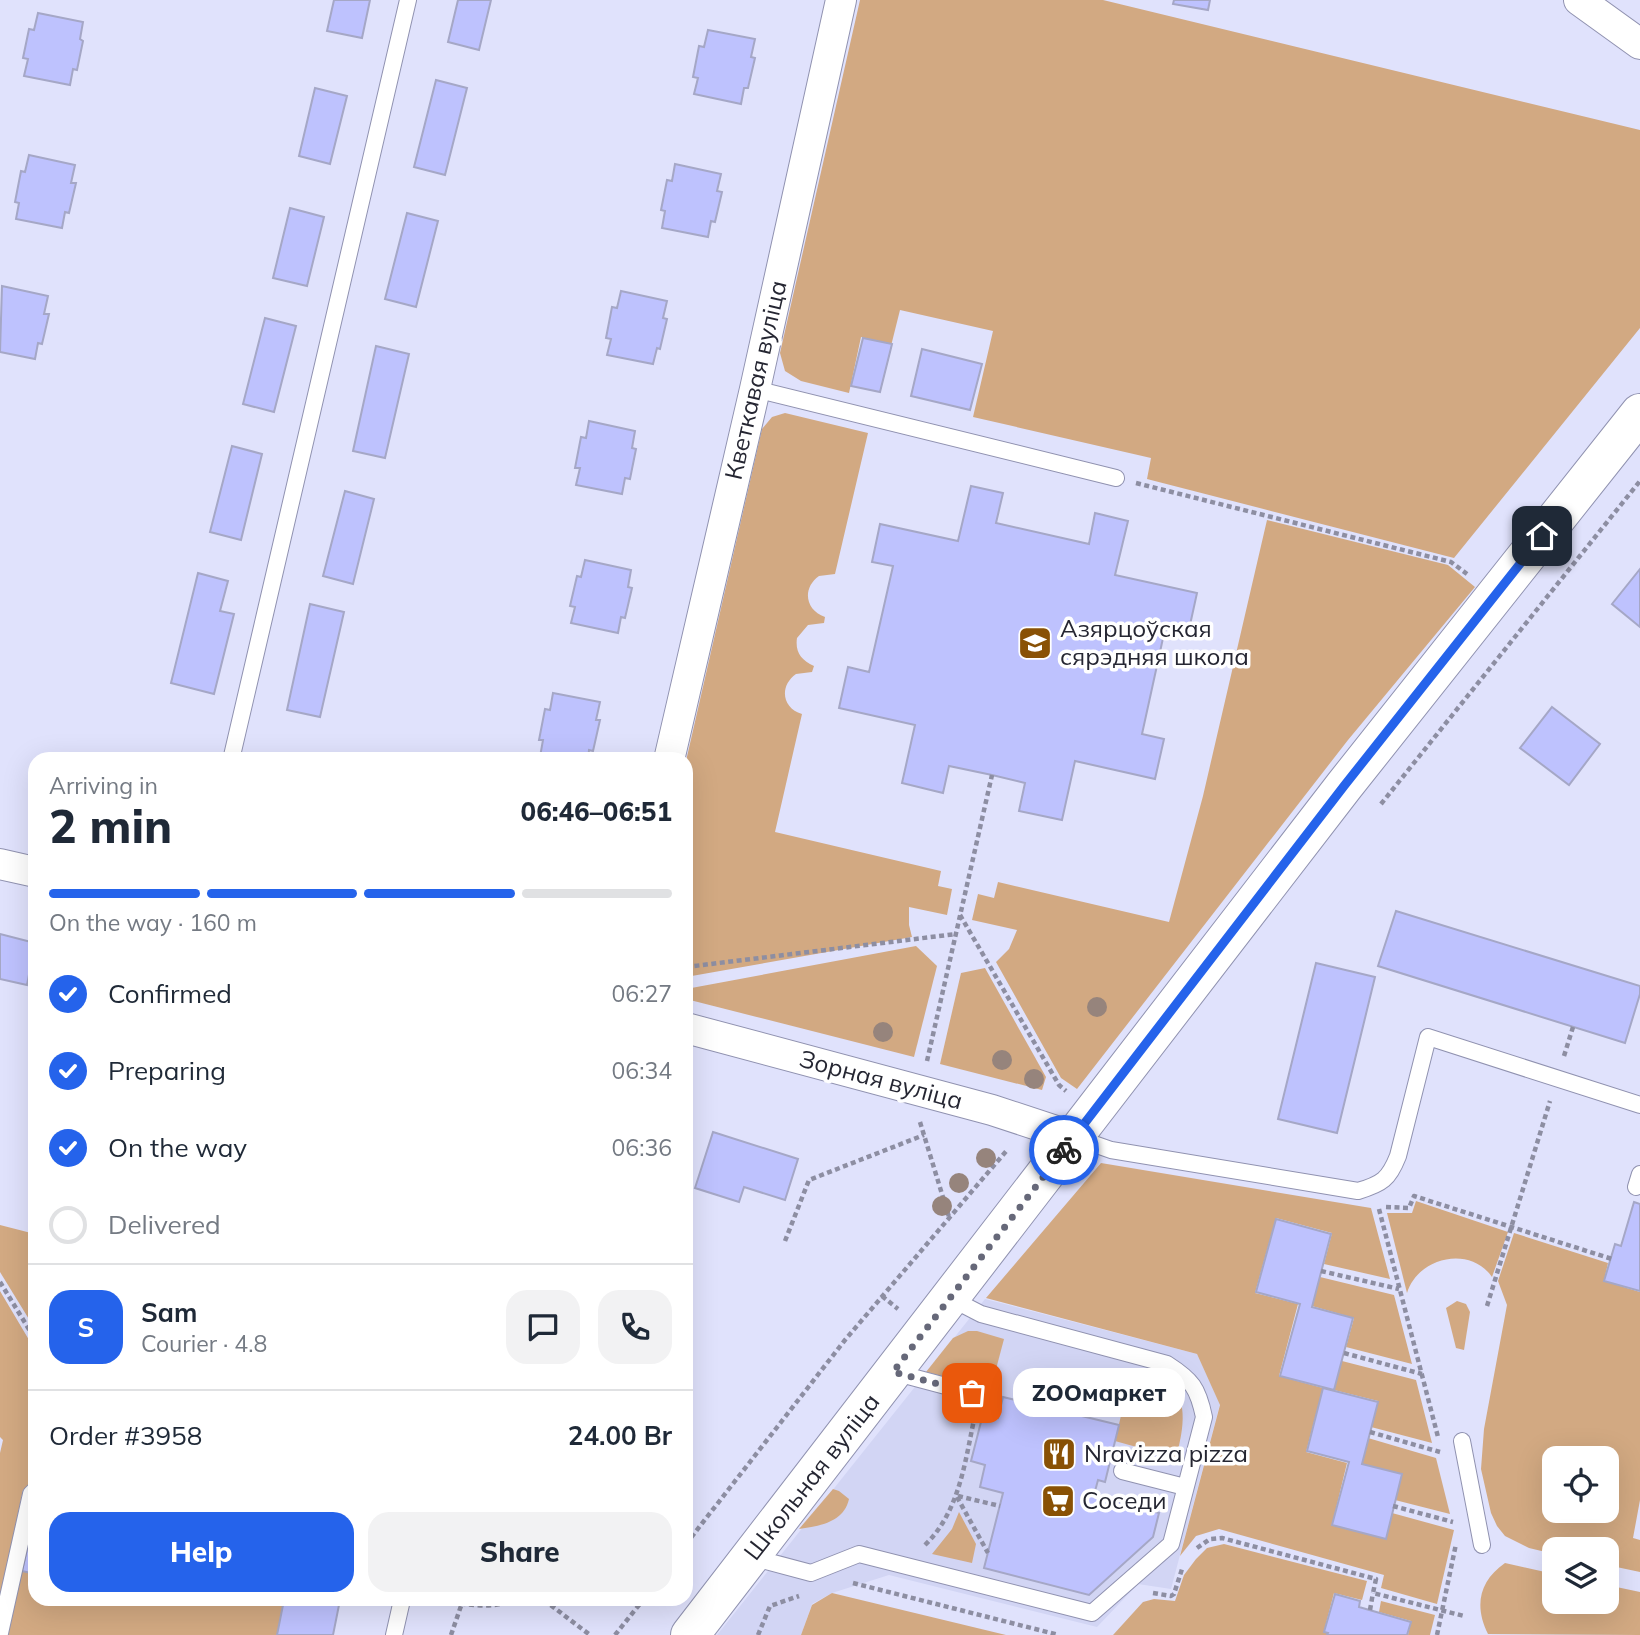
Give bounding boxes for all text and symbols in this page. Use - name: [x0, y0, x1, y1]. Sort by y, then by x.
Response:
- street label: Кветкавая вуліца: [718, 277, 793, 482]
- pin: [1512, 506, 1572, 566]
- icon: home: [1523, 517, 1561, 555]
- place label: Азярцоўская сярэдняя школа: [1060, 613, 1249, 671]
- school or university icon: Азярцоўская сярэдняя школа: [1016, 624, 1054, 662]
- text: Arriving in: [49, 771, 158, 800]
- text: 06:46–06:51: [521, 795, 672, 828]
- text: 2 min: [49, 797, 172, 855]
- text: On the way · 160 m: [49, 908, 257, 937]
- icon: check: [49, 975, 87, 1013]
- text: Confirmed: [108, 977, 232, 1010]
- text: 06:27: [612, 979, 672, 1008]
- street label: Зорная вуліца: [796, 1043, 966, 1115]
- icon: check: [49, 1052, 87, 1090]
- text: Preparing: [108, 1054, 226, 1087]
- text: 06:34: [612, 1056, 672, 1085]
- courier: [1029, 1115, 1099, 1185]
- icon: check: [49, 1129, 87, 1167]
- text: On the way: [108, 1131, 247, 1164]
- icon: bike: [1045, 1131, 1083, 1169]
- text: 06:36: [612, 1133, 672, 1162]
- text: Delivered: [108, 1208, 221, 1241]
- button: chat: [506, 1290, 580, 1364]
- button: phone: [598, 1290, 672, 1364]
- text: Sam: [141, 1296, 197, 1329]
- text: S: [78, 1311, 94, 1344]
- text: Courier · 4.8: [141, 1329, 267, 1358]
- pin: [942, 1363, 1002, 1423]
- callout: ZOOмаркет: [1014, 1368, 1186, 1418]
- icon: bag: [953, 1374, 991, 1412]
- text: ZOOмаркет: [1032, 1378, 1166, 1407]
- street label: Школьная вуліца: [737, 1387, 886, 1566]
- text: Order #3958: [49, 1419, 202, 1452]
- text: 24.00 Br: [568, 1419, 672, 1452]
- restaurant icon: Nravizza pizza: [1040, 1435, 1078, 1473]
- place label: Nravizza pizza: [1084, 1438, 1248, 1468]
- map controls: [1542, 1446, 1619, 1614]
- button: locate: [1542, 1446, 1619, 1523]
- supermarket icon: Соседи: [1039, 1482, 1077, 1520]
- place label: Соседи: [1082, 1485, 1166, 1515]
- button: Help: [49, 1512, 354, 1592]
- button: Share: [368, 1512, 672, 1592]
- button: layers: [1542, 1537, 1619, 1614]

